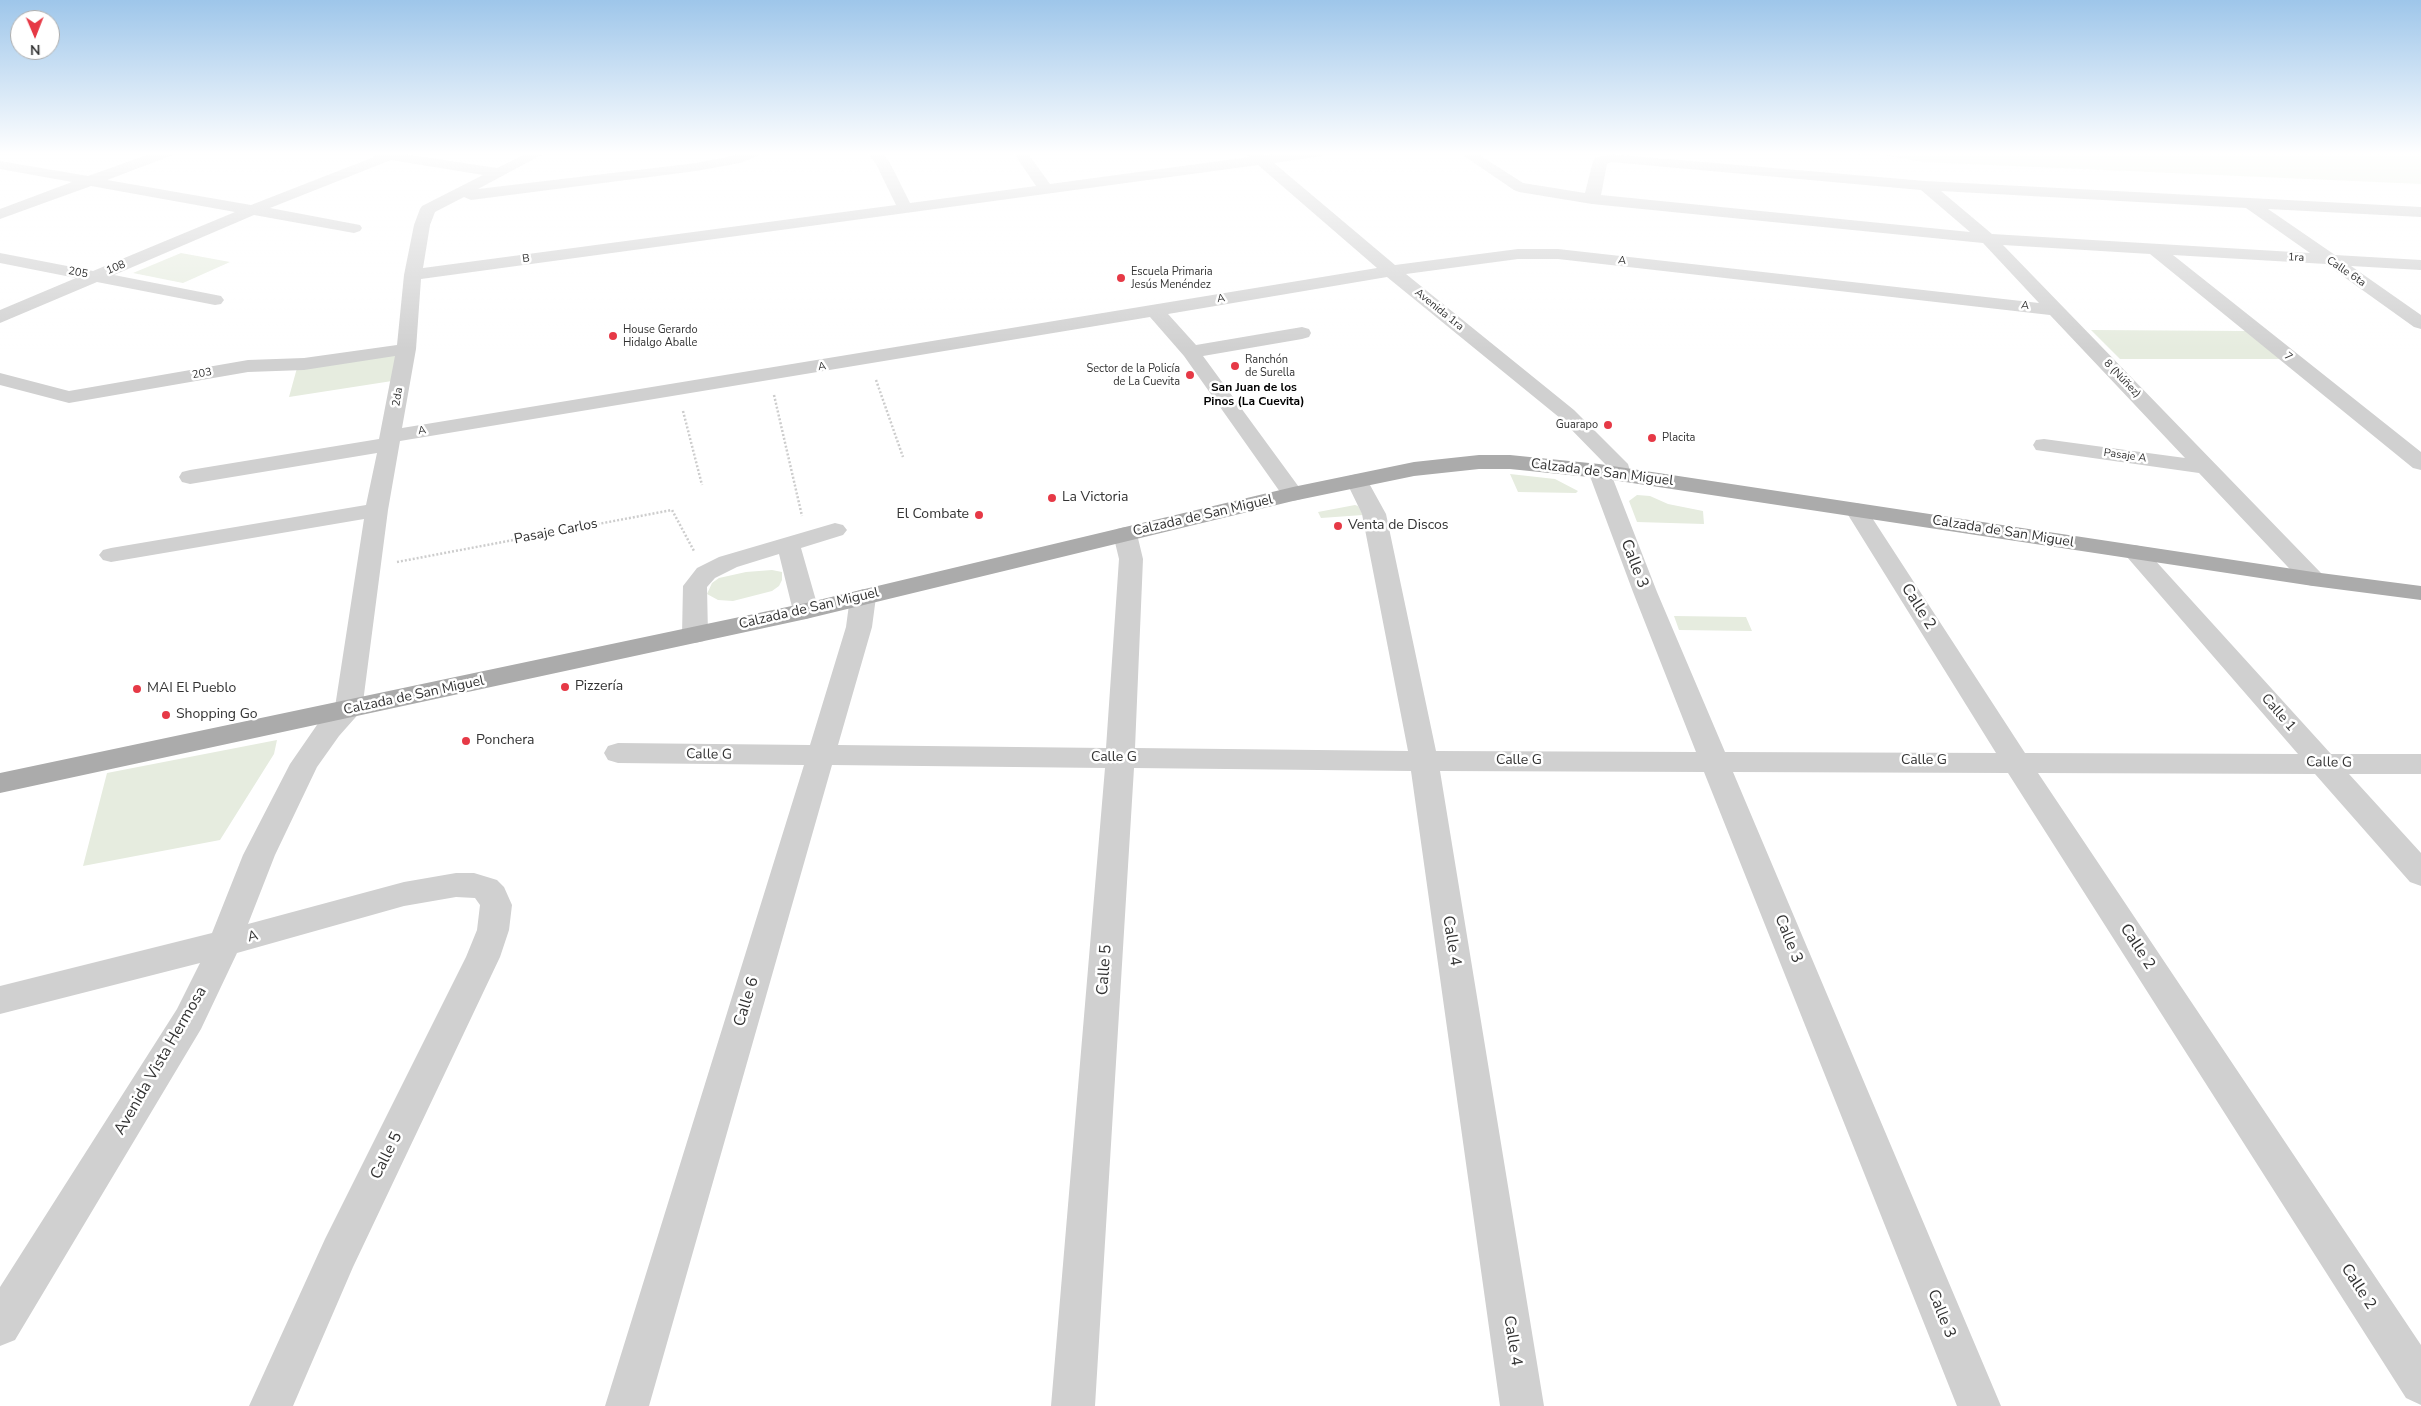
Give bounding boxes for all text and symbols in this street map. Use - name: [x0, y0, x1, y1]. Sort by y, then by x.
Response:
- north arrow: [10, 10, 60, 60]
- text: N: [30, 40, 41, 59]
- street label: 1ra: [2288, 251, 2304, 265]
- street label: B: [521, 252, 531, 266]
- street label: A: [1617, 254, 1627, 268]
- street label: Calle 6ta: [2324, 254, 2368, 290]
- street label: 108: [104, 258, 128, 278]
- street label: 205: [67, 265, 89, 281]
- place label: Escuela Primaria Jesús Menéndez: [1131, 265, 1213, 291]
- marker: Escuela Primaria Jesús Menéndez: [1115, 272, 1127, 284]
- street label: Avenida 1ra: [1412, 286, 1466, 334]
- street label: A: [1216, 292, 1226, 306]
- street label: A: [2020, 299, 2030, 313]
- place label: House Gerardo Hidalgo Aballe: [623, 323, 698, 349]
- marker: House Gerardo Hidalgo Aballe: [607, 330, 619, 342]
- street label: 7: [2281, 350, 2295, 364]
- place label: Ranchón de Surella: [1245, 353, 1295, 379]
- street label: 8 (Núñez): [2101, 357, 2143, 401]
- street label: A: [817, 360, 827, 374]
- marker: Ranchón de Surella: [1229, 360, 1241, 372]
- place label: Sector de la Policía de La Cuevita: [1086, 362, 1180, 388]
- street label: 203: [191, 366, 213, 382]
- marker: Sector de la Policía de La Cuevita: [1184, 369, 1196, 381]
- district label: San Juan de los Pinos (La Cuevita): [1204, 381, 1304, 409]
- street label: 2da: [390, 387, 406, 407]
- place label: Guarapo: [1556, 418, 1598, 432]
- marker: Guarapo: [1602, 419, 1614, 431]
- street label: A: [417, 424, 427, 438]
- place label: Placita: [1662, 431, 1695, 445]
- marker: Placita: [1646, 432, 1658, 444]
- street label: Pasaje A: [2103, 446, 2147, 466]
- street label: Calzada de San Miguel: [1530, 456, 1674, 490]
- place label: La Victoria: [1062, 490, 1128, 506]
- marker: La Victoria: [1046, 492, 1058, 504]
- street label: Calzada de San Miguel: [1131, 492, 1275, 540]
- place label: El Combate: [897, 507, 969, 523]
- marker: El Combate: [973, 509, 985, 521]
- street label: Calzada de San Miguel: [1931, 512, 2075, 552]
- street label: Pasaje Carlos: [513, 516, 599, 548]
- place label: Venta de Discos: [1348, 518, 1449, 534]
- marker: Venta de Discos: [1332, 520, 1344, 532]
- street label: Calle 3: [1616, 537, 1652, 591]
- street label: Calle 2: [1896, 580, 1940, 634]
- street label: Calzada de San Miguel: [737, 585, 881, 633]
- street label: Calzada de San Miguel: [342, 673, 486, 719]
- place label: Pizzería: [575, 679, 623, 695]
- place label: MAI El Pueblo: [147, 681, 236, 697]
- marker: Pizzería: [559, 681, 571, 693]
- marker: MAI El Pueblo: [131, 683, 143, 695]
- street label: Calle 1: [2257, 691, 2299, 735]
- place label: Shopping Go: [176, 707, 258, 723]
- marker: Shopping Go: [160, 709, 172, 721]
- place label: Ponchera: [476, 733, 535, 749]
- marker: Ponchera: [460, 735, 472, 747]
- street label: Calle G: [686, 746, 732, 764]
- street label: Calle G: [1091, 750, 1137, 766]
- street label: Calle G: [1496, 753, 1542, 769]
- street label: Calle G: [1901, 753, 1947, 769]
- street label: Calle G: [2306, 754, 2352, 772]
- street label: Calle 3: [1770, 912, 1806, 966]
- street label: Calle 4: [1438, 915, 1464, 967]
- street label: Calle 2: [2115, 921, 2159, 973]
- street label: A: [246, 928, 260, 946]
- street label: Calle 5: [1094, 944, 1116, 996]
- street label: Calle 6: [730, 975, 764, 1029]
- street label: Avenida Vista Hermosa: [111, 983, 211, 1139]
- street label: Calle 5: [367, 1129, 407, 1183]
- street label: Calle 2: [2336, 1261, 2380, 1313]
- street label: Calle 3: [1923, 1287, 1959, 1341]
- street label: Calle 4: [1499, 1315, 1525, 1367]

